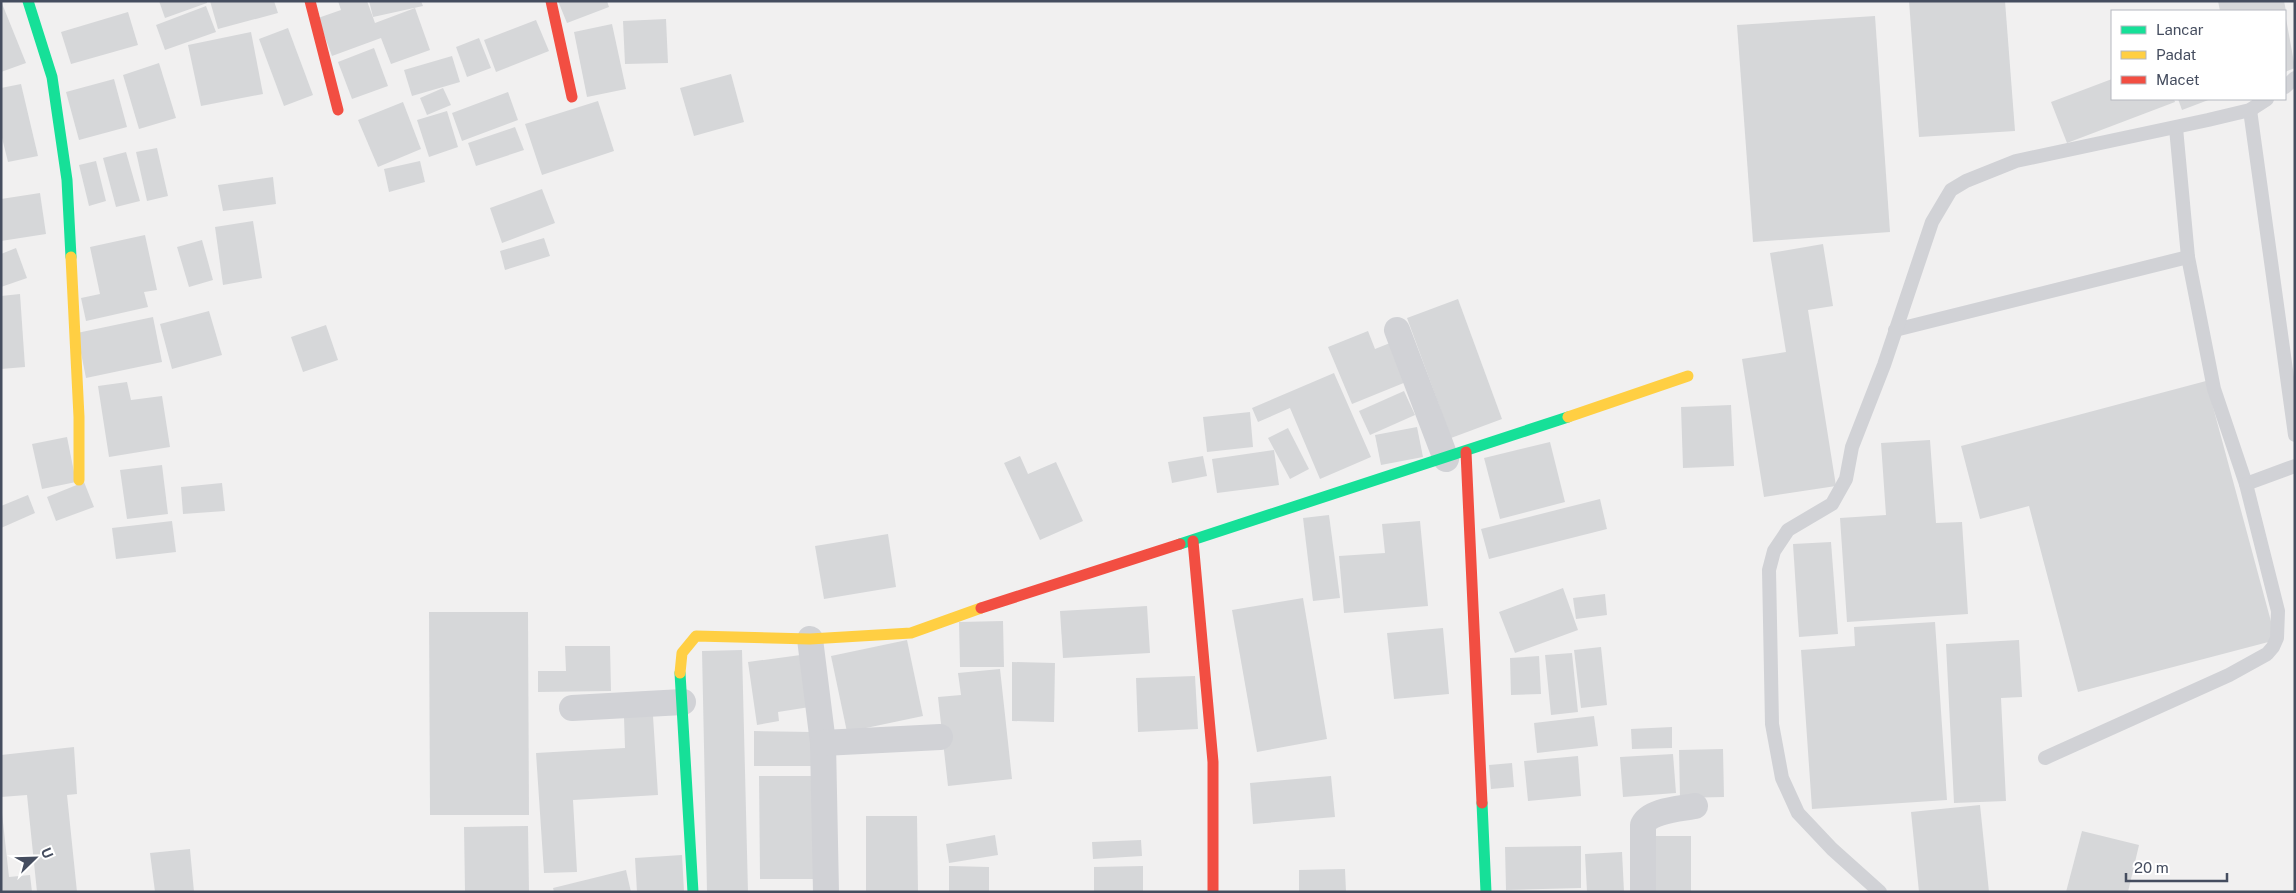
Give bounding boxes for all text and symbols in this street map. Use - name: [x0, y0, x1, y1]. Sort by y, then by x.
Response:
- legend: [2111, 10, 2286, 100]
- text: Lancar: [2156, 21, 2204, 38]
- text: Padat: [2156, 46, 2197, 63]
- text: Macet: [2156, 71, 2200, 88]
- north arrow: [10, 833, 60, 883]
- text: U: [38, 845, 56, 861]
- scale bar: [2126, 850, 2227, 882]
- text: 20 m: [2134, 859, 2169, 876]

